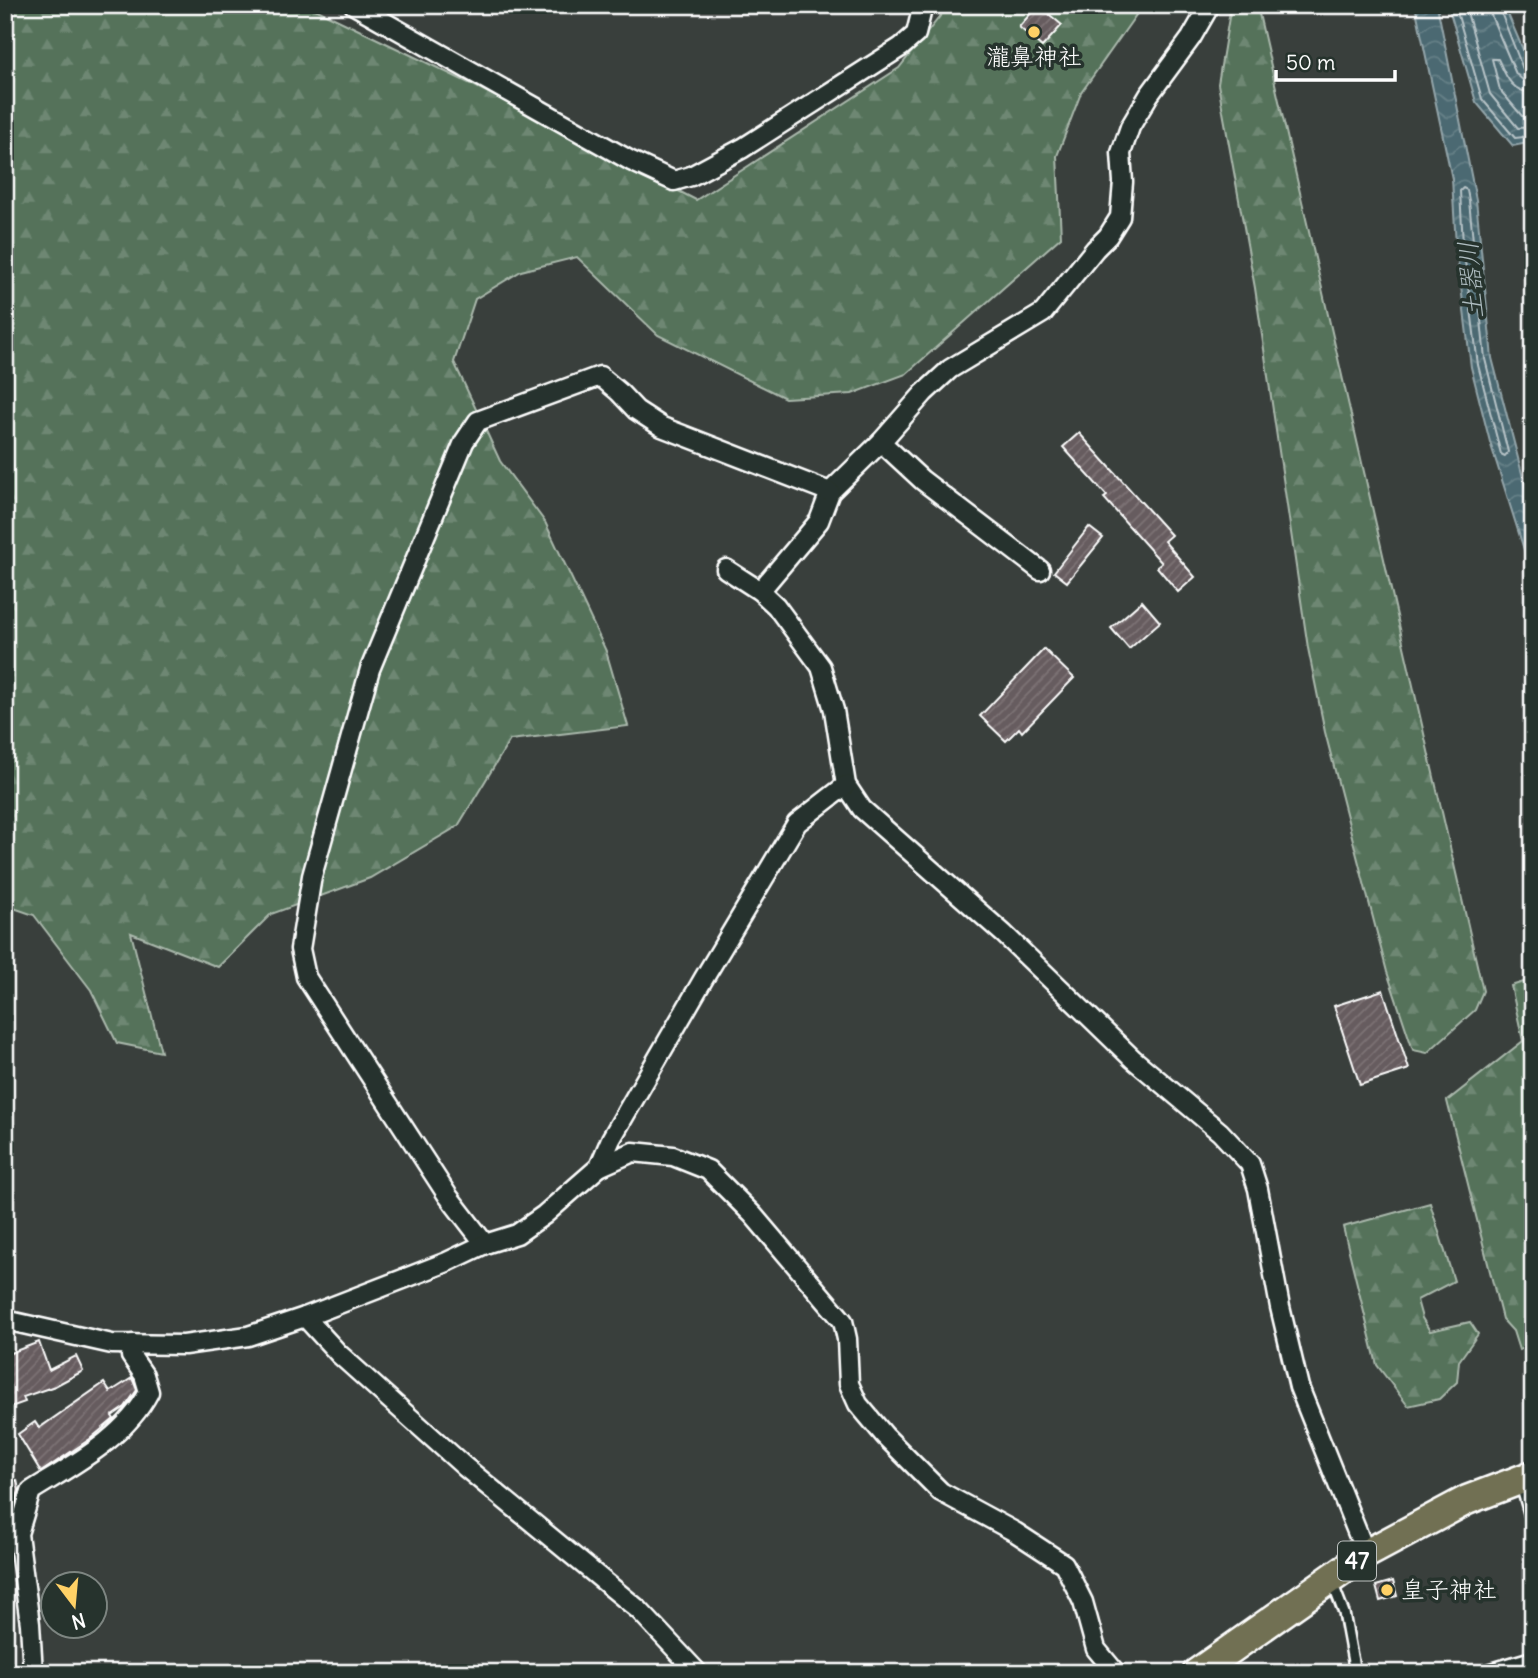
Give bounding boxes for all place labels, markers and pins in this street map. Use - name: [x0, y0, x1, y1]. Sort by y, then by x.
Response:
- marker: 瀧鼻神社: [1026, 24, 1042, 40]
- place label: 瀧鼻神社: [986, 41, 1082, 71]
- place label: 皇子神社: [1401, 1574, 1497, 1604]
- marker: 皇子神社: [1379, 1582, 1395, 1598]

